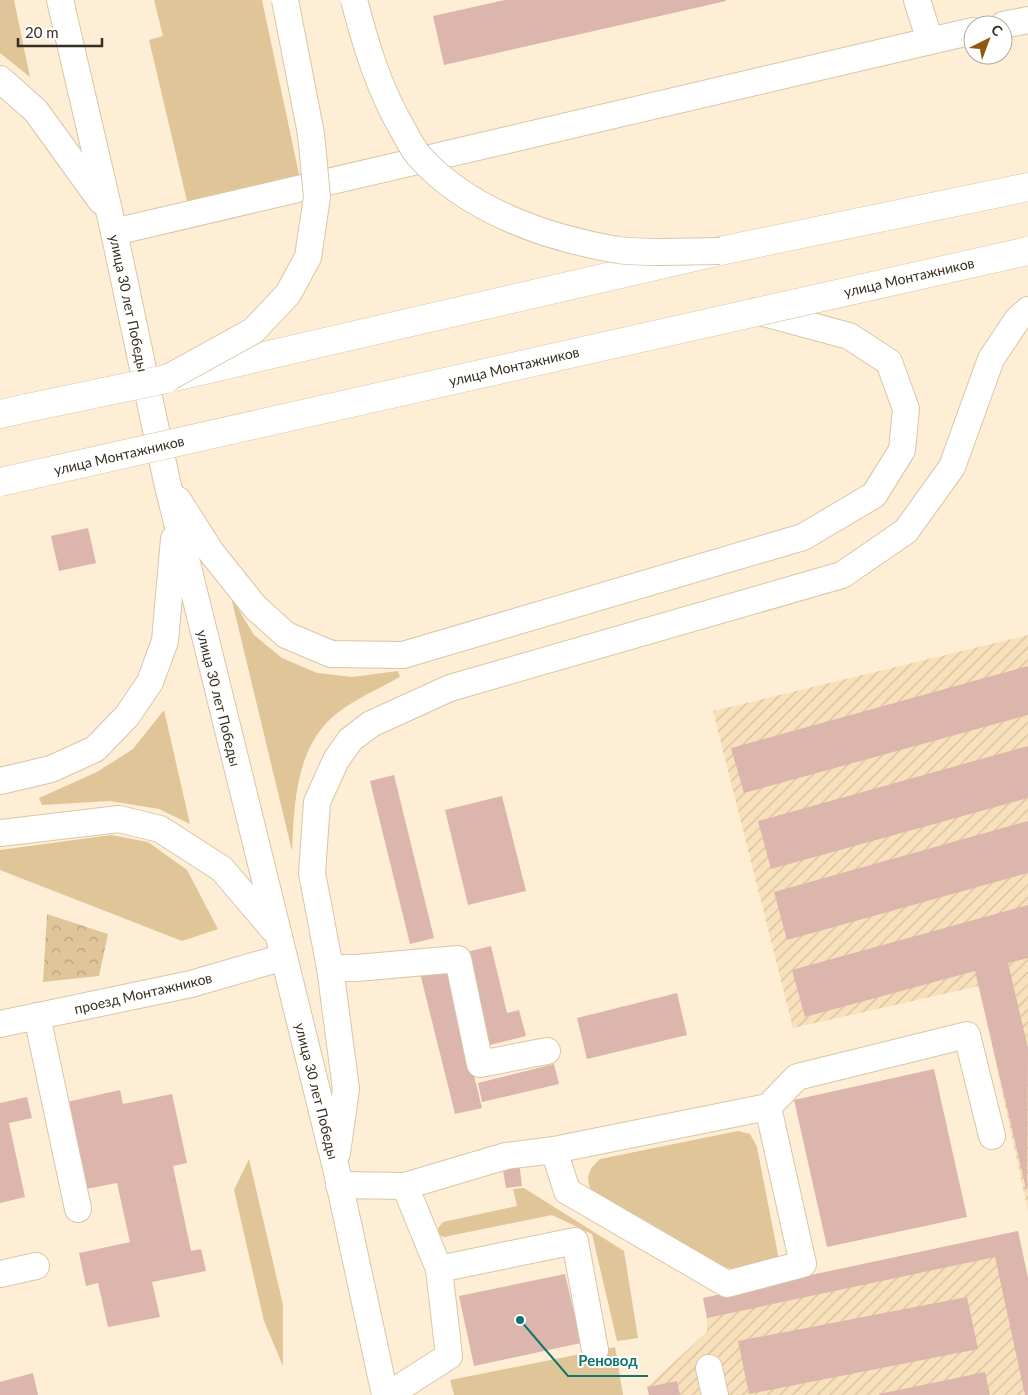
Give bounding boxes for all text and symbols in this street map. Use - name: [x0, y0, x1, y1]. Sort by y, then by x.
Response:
- scale bar: [18, 15, 101, 47]
- north arrow: [963, 15, 1013, 65]
- text: С: [988, 21, 1007, 40]
- text: 20 m: [25, 23, 59, 41]
- street label: улица 30 лет Победы: [106, 233, 152, 373]
- street label: улица Монтажников: [842, 254, 976, 300]
- street label: улица Монтажников: [447, 343, 581, 389]
- street label: улица Монтажников: [52, 432, 186, 478]
- street label: улица 30 лет Победы: [194, 628, 244, 768]
- street label: проезд Монтажников: [72, 969, 214, 1017]
- street label: улица 30 лет Победы: [292, 1021, 342, 1161]
- callout: Реновод: [568, 1346, 648, 1376]
- text: Реновод: [578, 1351, 638, 1369]

